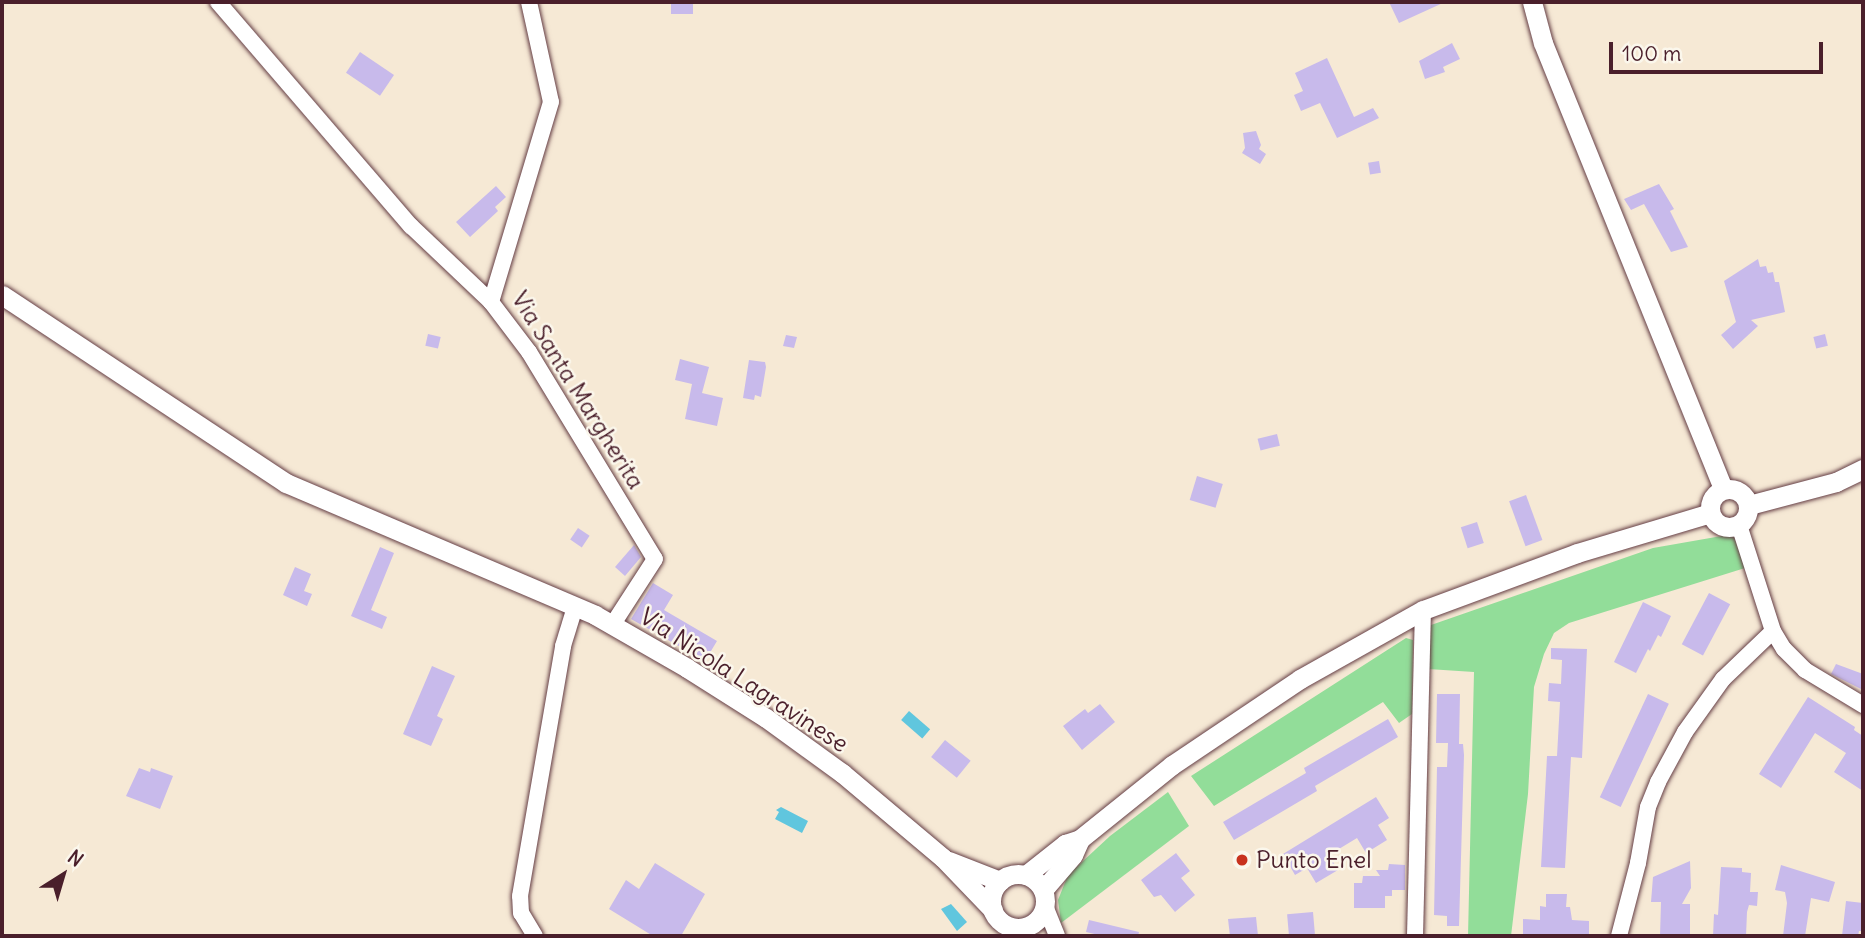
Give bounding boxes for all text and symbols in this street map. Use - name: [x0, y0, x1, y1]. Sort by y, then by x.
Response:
- scale bar: [1613, 28, 1826, 72]
- text: 100 m: [1622, 40, 1681, 67]
- street label: Via Santa Margherita: [505, 286, 651, 494]
- street label: Via Nicola Lagravinese: [634, 602, 854, 758]
- north arrow: [28, 840, 98, 910]
- text: N: [63, 845, 88, 872]
- place label: Punto Enel: [1256, 846, 1372, 874]
- marker: Punto Enel: [1234, 852, 1250, 868]

